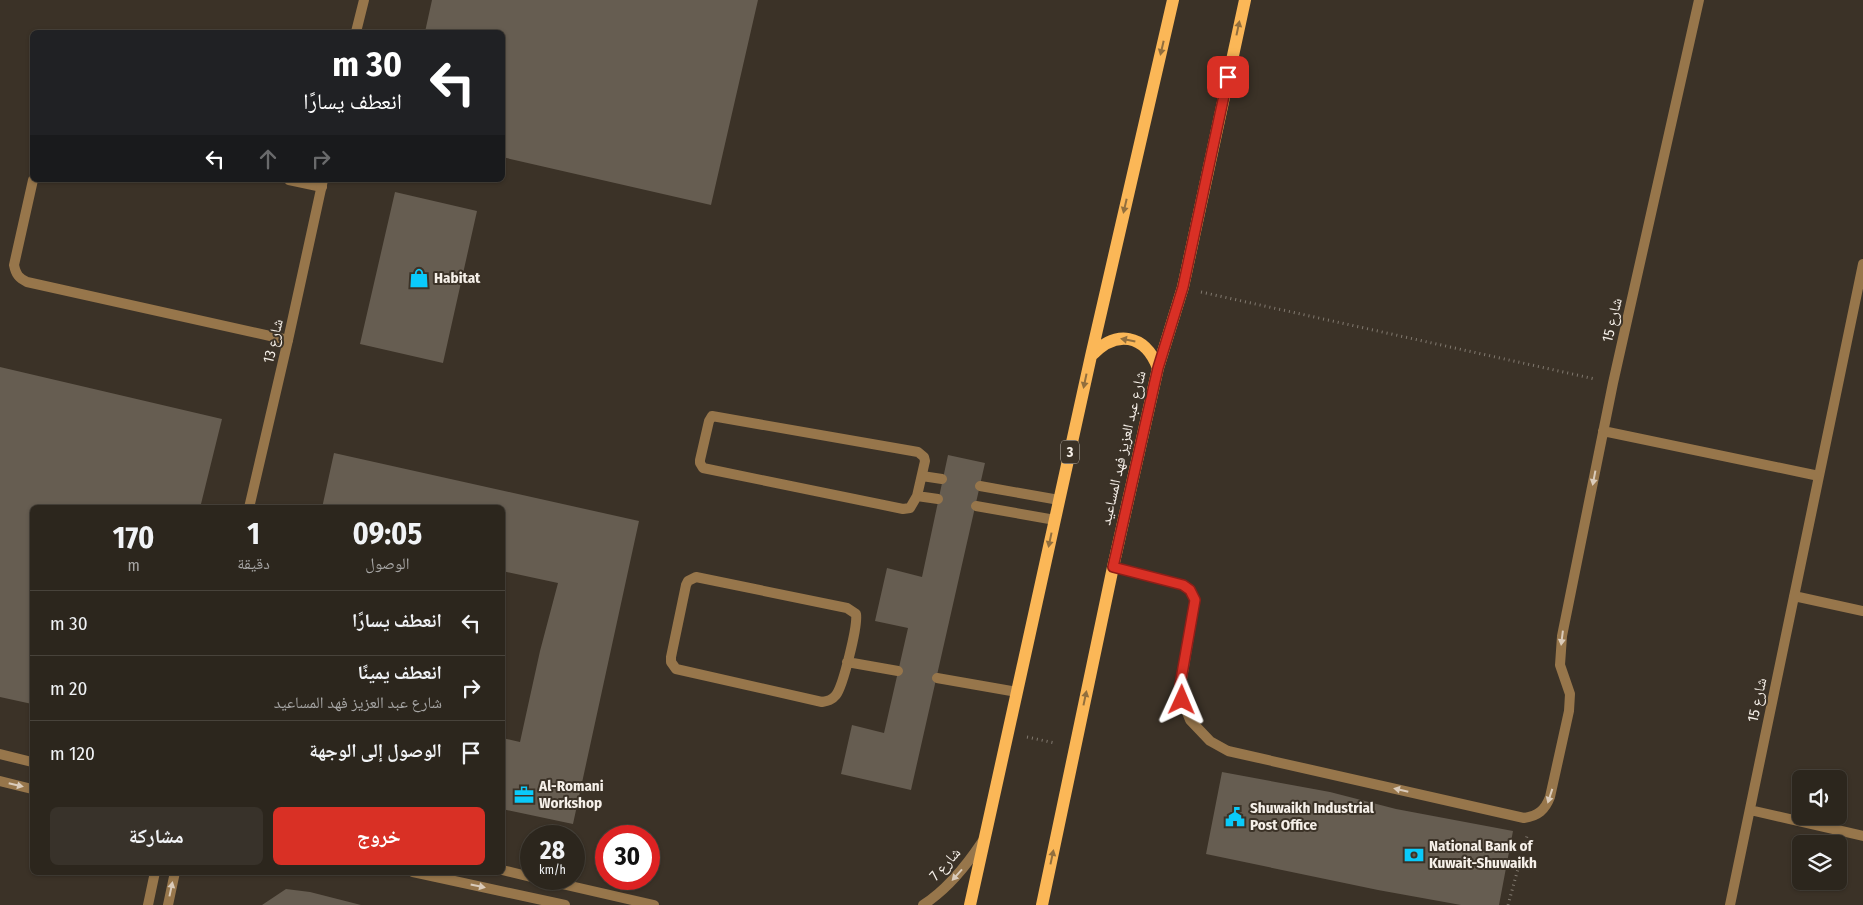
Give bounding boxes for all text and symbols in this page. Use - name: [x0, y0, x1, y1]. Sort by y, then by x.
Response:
- one-way arrow: [1235, 20, 1243, 36]
- one-way arrow: [1158, 40, 1166, 55]
- text: 30 m: [332, 43, 402, 85]
- icon: left: [420, 50, 485, 115]
- pin: [1207, 56, 1249, 98]
- icon: arrive: [1214, 63, 1242, 91]
- text: انعطف يسارًا: [303, 88, 402, 115]
- icon: left: [201, 145, 229, 173]
- icon: ahead: [254, 145, 282, 173]
- icon: right: [307, 145, 335, 173]
- one-way arrow: [1121, 198, 1129, 213]
- shop icon: Habitat: [408, 267, 430, 289]
- place label: Habitat: [434, 269, 481, 287]
- street label: شارع 15: [1598, 296, 1627, 344]
- street label: شارع 13: [259, 317, 288, 365]
- one-way arrow: [1120, 336, 1136, 344]
- street label: شارع عبد العزيز فهد المساعيد: [1096, 369, 1151, 527]
- one-way arrow: [1081, 374, 1089, 389]
- road number: 3: [1061, 441, 1079, 464]
- one-way arrow: [1589, 471, 1597, 487]
- text: 1: [247, 516, 260, 552]
- text: 09:05: [353, 516, 422, 552]
- text: 170: [113, 520, 154, 556]
- one-way arrow: [1046, 532, 1054, 548]
- text: دقيقة: [237, 554, 270, 573]
- text: الوصول: [365, 554, 410, 573]
- text: m: [127, 556, 140, 575]
- text: انعطف يسارًا: [352, 609, 442, 632]
- icon: left: [457, 609, 485, 637]
- text: 30 m: [50, 612, 88, 635]
- one-way arrow: [1558, 630, 1566, 646]
- text: انعطف يمينًا: [357, 661, 442, 684]
- position arrow: [1155, 673, 1207, 725]
- icon: right: [457, 674, 485, 702]
- street label: شارع 15: [1744, 676, 1771, 724]
- text: 20 m: [50, 677, 87, 700]
- one-way arrow: [1081, 691, 1089, 706]
- text: شارع عبد العزيز فهد المساعيد: [274, 693, 442, 712]
- text: الوصول إلى الوجهة: [309, 739, 442, 762]
- icon: arrive: [457, 739, 485, 767]
- text: 120 m: [50, 742, 95, 765]
- map controls: [1792, 770, 1847, 890]
- button: sound: [1792, 770, 1847, 825]
- place label: Al-Romani Workshop: [538, 777, 604, 812]
- one-way arrow: [9, 781, 24, 789]
- office icon: Al-Romani Workshop: [513, 784, 535, 806]
- one-way arrow: [1393, 786, 1408, 794]
- one-way arrow: [1545, 789, 1553, 804]
- place label: Shuwaikh Industrial Post Office: [1250, 799, 1375, 834]
- public building icon: Shuwaikh Industrial Post Office: [1224, 806, 1246, 828]
- button: مشاركة: [50, 807, 263, 865]
- button: خروج: [273, 807, 485, 865]
- speed limit sign: 30: [595, 825, 660, 890]
- button: layers: [1792, 835, 1847, 890]
- text: 28: [540, 836, 565, 866]
- place label: National Bank of Kuwait-Shuwaikh: [1429, 837, 1537, 872]
- street label: شارع 7: [926, 844, 965, 885]
- bank icon: National Bank of Kuwait-Shuwaikh: [1403, 844, 1425, 866]
- one-way arrow: [1048, 850, 1056, 865]
- text: km/h: [539, 863, 566, 877]
- one-way arrow: [952, 869, 963, 882]
- one-way arrow: [167, 881, 175, 896]
- one-way arrow: [470, 883, 486, 891]

